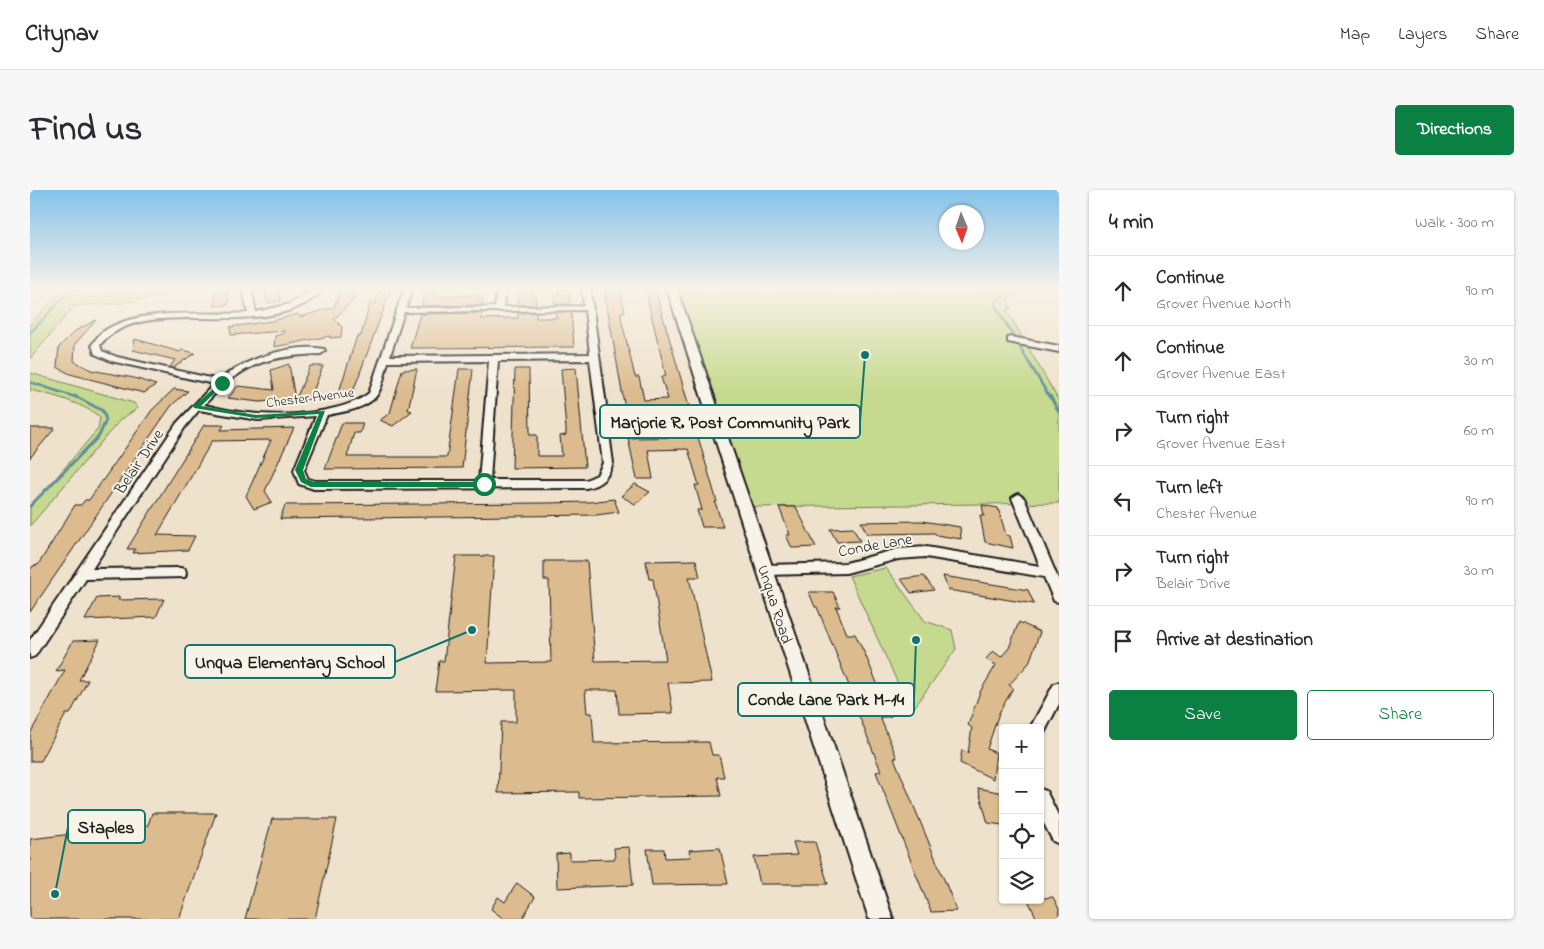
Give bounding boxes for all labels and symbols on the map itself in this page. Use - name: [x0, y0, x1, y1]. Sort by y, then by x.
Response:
- north arrow: [939, 205, 984, 250]
- route end: [211, 372, 234, 395]
- street label: Chester Avenue: [265, 383, 356, 414]
- callout: Marjorie R. Post Community Park: [600, 405, 860, 438]
- text: Marjorie R. Post Community Park: [610, 411, 851, 438]
- street label: Belair Drive: [108, 424, 171, 501]
- route start: [473, 473, 496, 496]
- street label: Conde Lane: [836, 528, 915, 564]
- street label: Unqua Road: [750, 562, 798, 647]
- callout: Unqua Elementary School: [185, 645, 395, 678]
- text: Unqua Elementary School: [195, 651, 385, 678]
- callout: Conde Lane Park M-14: [738, 683, 914, 716]
- text: Conde Lane Park M-14: [748, 688, 905, 714]
- callout: Staples: [68, 810, 145, 843]
- text: Staples: [78, 816, 134, 842]

